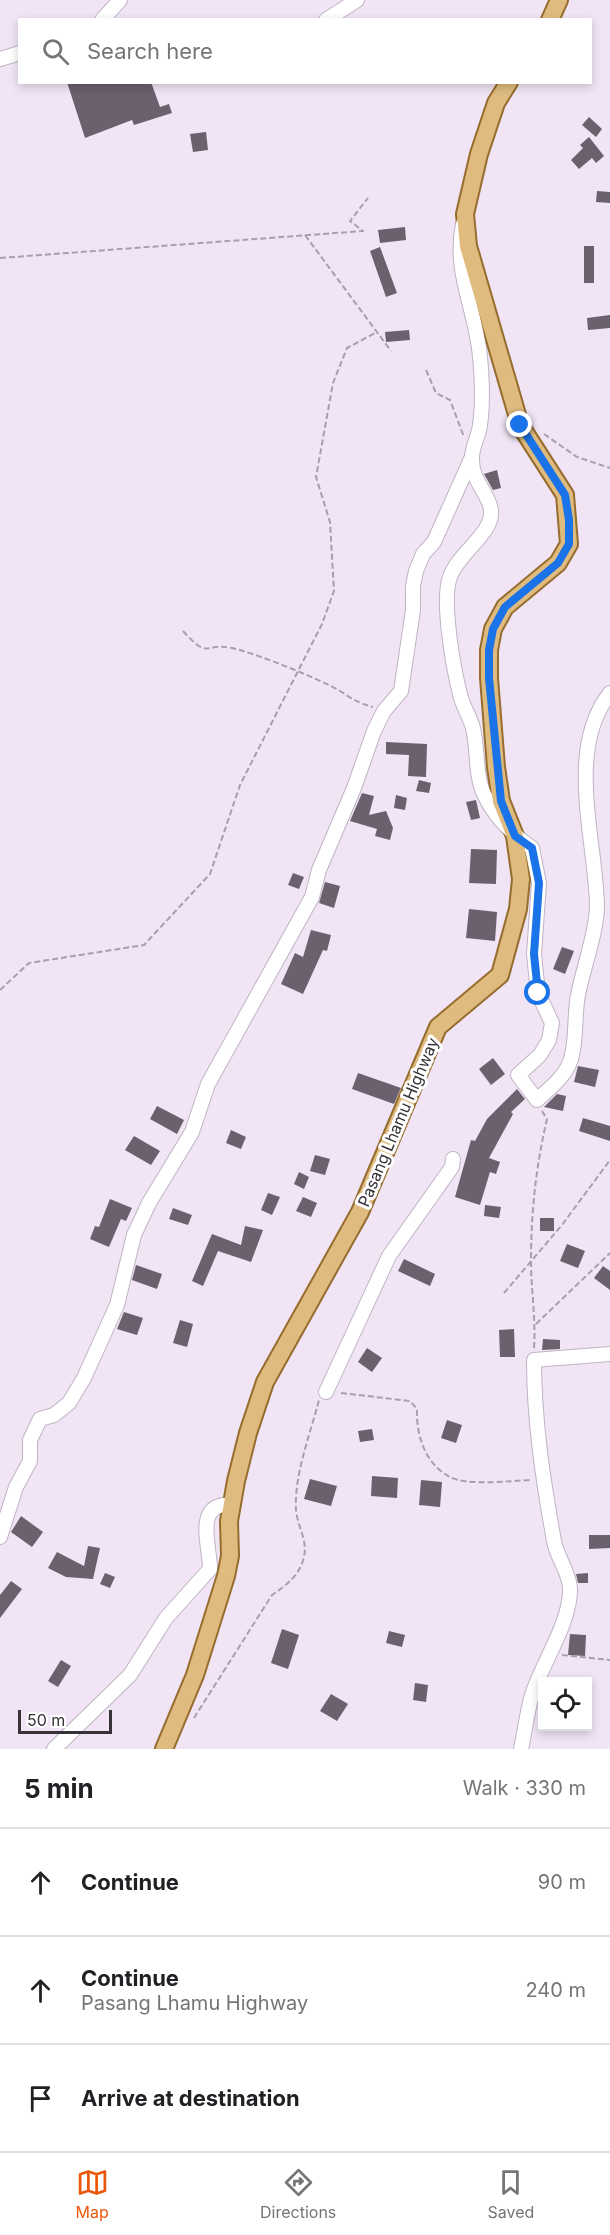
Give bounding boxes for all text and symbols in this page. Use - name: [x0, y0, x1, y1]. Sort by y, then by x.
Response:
- search box: [18, 18, 592, 84]
- icon: search: [39, 35, 72, 68]
- text: Search here: [87, 38, 213, 64]
- route end: [506, 411, 532, 437]
- route start: [524, 979, 550, 1005]
- street label: Pasang Lhamu Highway: [353, 1034, 443, 1210]
- map controls: [538, 1677, 592, 1731]
- button: locate: [538, 1677, 592, 1731]
- scale bar: [18, 1707, 112, 1734]
- text: 50 m: [27, 1710, 65, 1730]
- text: 5 min: [24, 1773, 94, 1804]
- text: Walk · 330 m: [463, 1776, 586, 1800]
- icon: ahead: [24, 1866, 57, 1899]
- text: Continue: [81, 1869, 179, 1895]
- text: 90 m: [538, 1870, 586, 1894]
- text: Continue: [81, 1965, 179, 1991]
- icon: ahead: [24, 1974, 57, 2007]
- text: 240 m: [525, 1978, 586, 2002]
- text: Pasang Lhamu Highway: [81, 1991, 308, 2015]
- icon: arrive: [24, 2082, 57, 2115]
- text: Arrive at destination: [81, 2085, 300, 2111]
- tab: Map: [76, 2166, 109, 2222]
- tab: Directions: [260, 2166, 336, 2222]
- tab: Saved: [488, 2166, 534, 2222]

